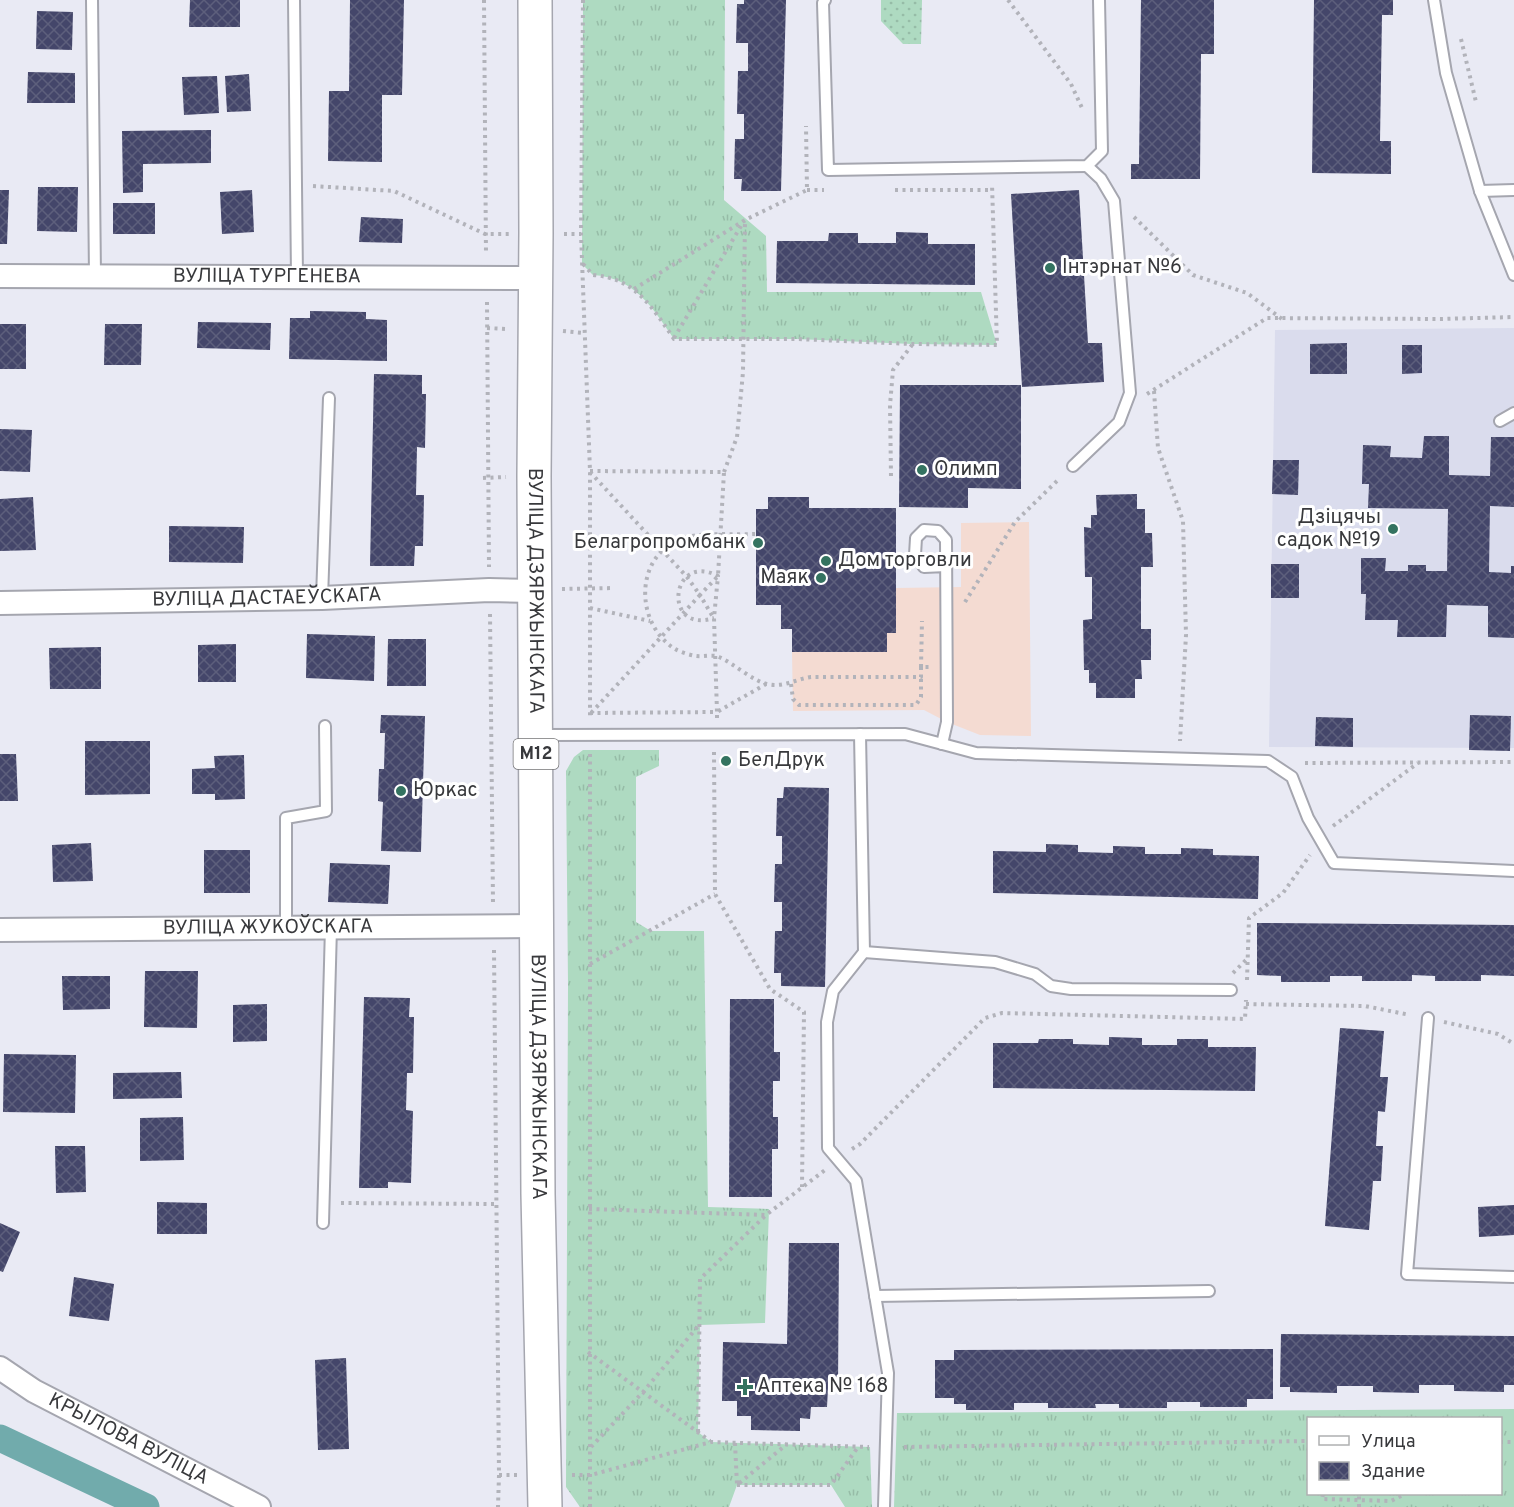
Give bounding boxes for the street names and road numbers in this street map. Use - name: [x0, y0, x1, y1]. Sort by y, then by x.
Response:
- street label: ВУЛІЦА ТУРГЕНЕВА: [173, 264, 361, 290]
- street label: ВУЛІЦА ДЗЯРЖЫНСКАГА: [521, 468, 548, 714]
- street label: ВУЛІЦА ДАСТАЕЎСКАГА: [152, 582, 382, 614]
- road number: М12: [514, 739, 558, 769]
- street label: ВУЛІЦА ЖУКОЎСКАГА: [163, 913, 373, 942]
- street label: ВУЛІЦА ДЗЯРЖЫНСКАГА: [524, 954, 551, 1200]
- street label: КРЫЛОВА ВУЛІЦА: [44, 1387, 213, 1492]

